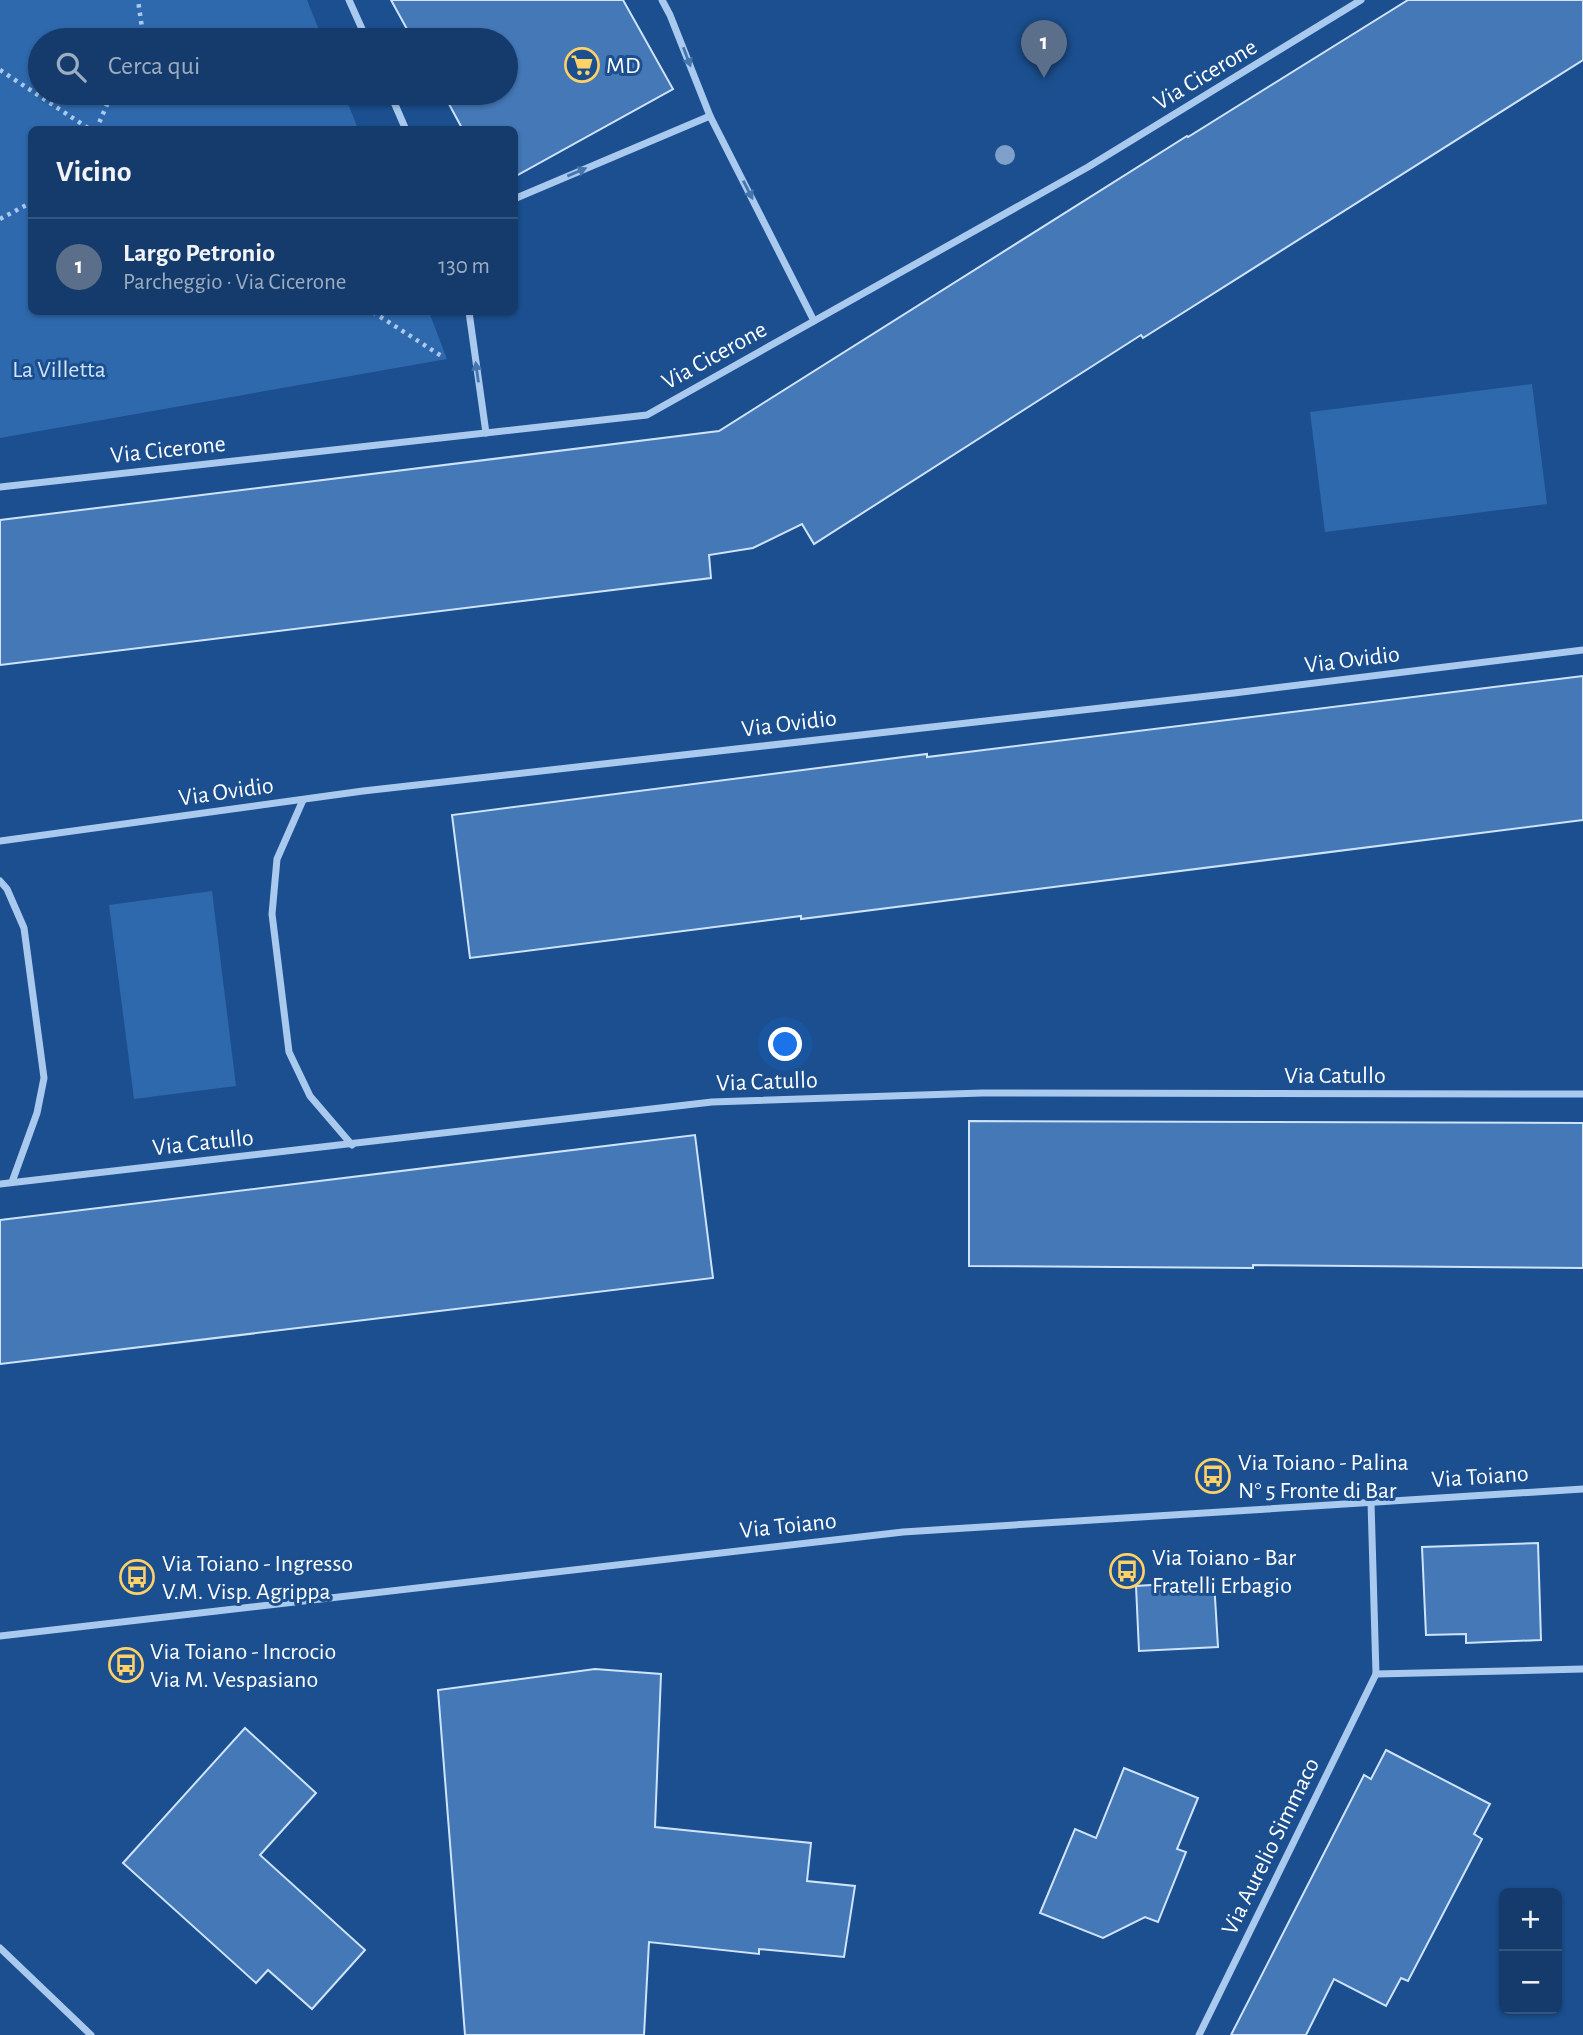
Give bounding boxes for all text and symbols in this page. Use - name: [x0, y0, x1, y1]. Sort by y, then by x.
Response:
- pin: 1: [1021, 20, 1067, 78]
- search box: [28, 28, 518, 105]
- street label: Via Cicerone: [1150, 35, 1261, 115]
- supermarket icon: MD: [563, 46, 601, 84]
- one-way arrow: [682, 47, 693, 68]
- icon: search: [52, 48, 90, 86]
- text: Cerca qui: [108, 53, 200, 79]
- place label: MD: [606, 54, 640, 78]
- text: Vicino: [56, 157, 132, 187]
- one-way arrow: [567, 167, 588, 178]
- one-way arrow: [742, 180, 754, 200]
- text: Largo Petronio: [123, 240, 275, 266]
- text: 1: [75, 255, 83, 278]
- text: 130 m: [438, 255, 490, 278]
- text: Parcheggio · Via Cicerone: [123, 271, 346, 294]
- street label: Via Cicerone: [658, 317, 771, 394]
- park label: La Villetta: [12, 358, 106, 382]
- one-way arrow: [472, 361, 483, 383]
- street label: Via Cicerone: [109, 432, 227, 468]
- street label: Via Ovidio: [1303, 642, 1401, 678]
- street label: Via Ovidio: [740, 706, 838, 742]
- street label: Via Ovidio: [177, 773, 275, 811]
- your location: [768, 1027, 802, 1061]
- street label: Via Catullo: [1284, 1064, 1386, 1088]
- street label: Via Catullo: [716, 1068, 818, 1096]
- street label: Via Catullo: [151, 1126, 255, 1160]
- place label: Via Toiano - Palina N° 5 Fronte di Bar: [1238, 1451, 1409, 1503]
- bus stop icon: Via Toiano - Palina N° 5 Fronte di Bar: [1194, 1457, 1232, 1495]
- street label: Via Toiano: [1431, 1462, 1529, 1492]
- street label: Via Toiano: [739, 1509, 838, 1543]
- place label: Via Toiano - Bar Fratelli Erbagio: [1152, 1546, 1296, 1598]
- place label: Via Toiano - Ingresso V.M. Visp. Agrippa: [162, 1552, 353, 1604]
- bus stop icon: Via Toiano - Bar Fratelli Erbagio: [1108, 1552, 1146, 1590]
- bus stop icon: Via Toiano - Ingresso V.M. Visp. Agrippa: [118, 1558, 156, 1596]
- place label: Via Toiano - Incrocio Via M. Vespasiano: [150, 1640, 336, 1692]
- bus stop icon: Via Toiano - Incrocio Via M. Vespasiano: [107, 1646, 145, 1684]
- street label: Via Aurelio Simmaco: [1218, 1754, 1324, 1939]
- map controls: [1499, 1888, 1562, 2014]
- button: +: [1499, 1888, 1562, 1951]
- button: −: [1499, 1951, 1562, 2014]

